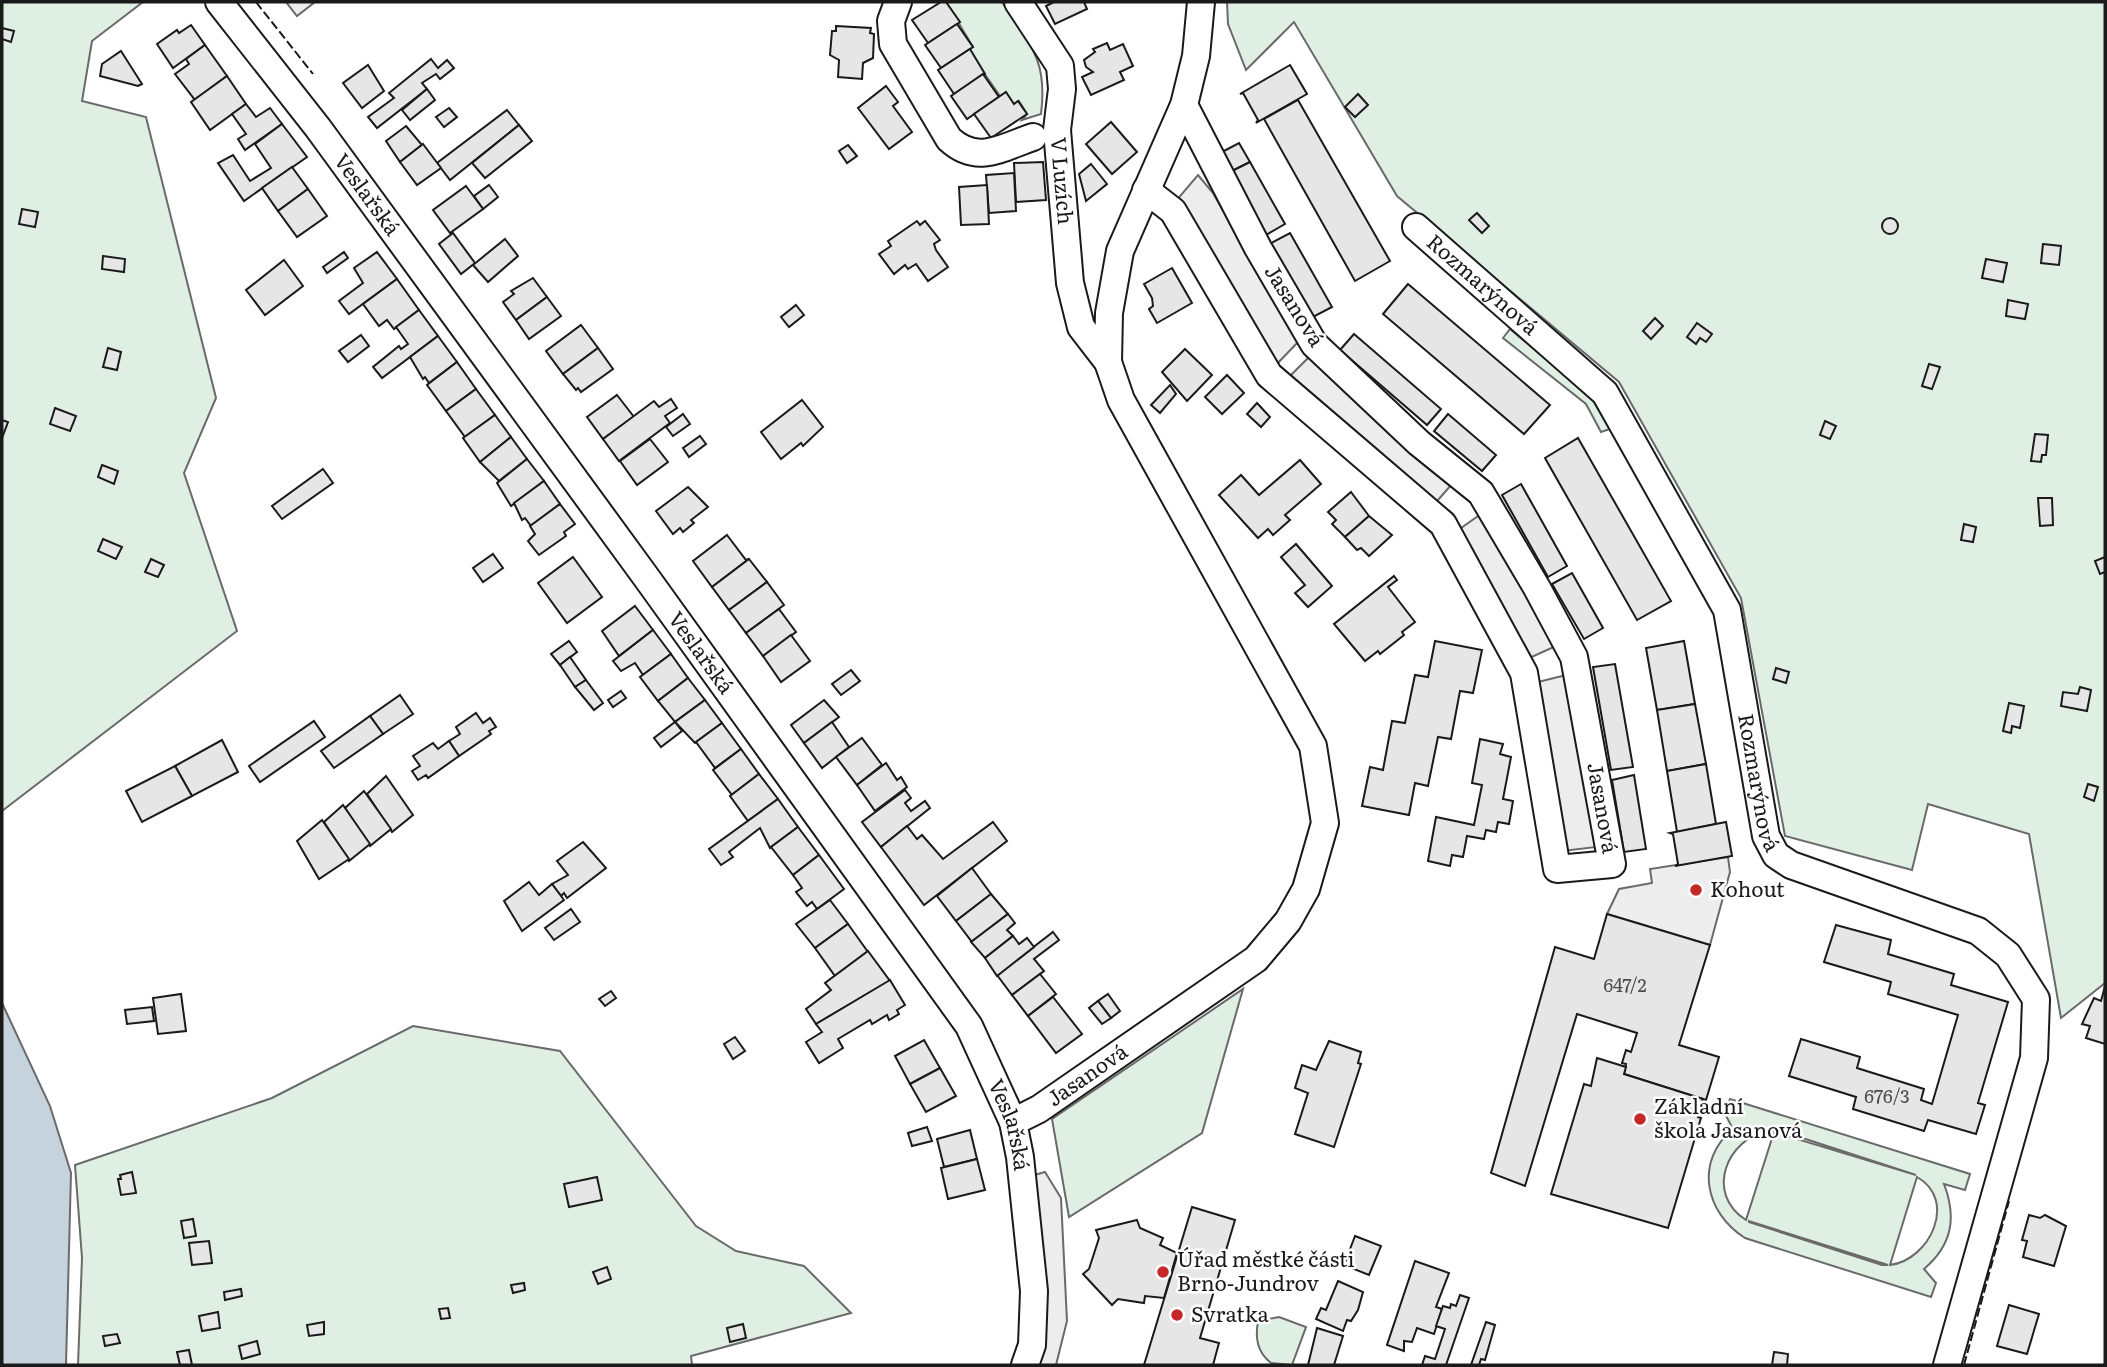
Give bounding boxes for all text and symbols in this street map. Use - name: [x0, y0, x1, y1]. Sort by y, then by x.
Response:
- street label: V Luzích: [1045, 136, 1083, 226]
- street label: Veslařská: [328, 146, 410, 241]
- street label: Rozmarýnová: [1421, 225, 1547, 341]
- street label: Jasanová: [1259, 258, 1334, 352]
- street label: Veslařská: [662, 604, 744, 700]
- street label: Rozmarýnová: [1732, 711, 1790, 857]
- street label: Jasanová: [1581, 760, 1628, 856]
- place label: Kohout: [1710, 872, 1785, 903]
- marker: Kohout: [1688, 882, 1704, 898]
- house number: 647/2: [1603, 971, 1647, 998]
- street label: Jasanová: [1039, 1034, 1133, 1112]
- street label: Veslařská: [982, 1073, 1039, 1173]
- house number: 676/3: [1864, 1082, 1910, 1109]
- place label: Základní škola Jasanová: [1654, 1089, 1803, 1144]
- marker: Základní škola Jasanová: [1632, 1111, 1648, 1127]
- place label: Úřad městké části Brno-Jundrov: [1177, 1242, 1354, 1297]
- marker: Úřad městké části Brno-Jundrov: [1155, 1264, 1171, 1280]
- place label: Svratka: [1191, 1297, 1269, 1328]
- marker: Svratka: [1169, 1307, 1185, 1323]

